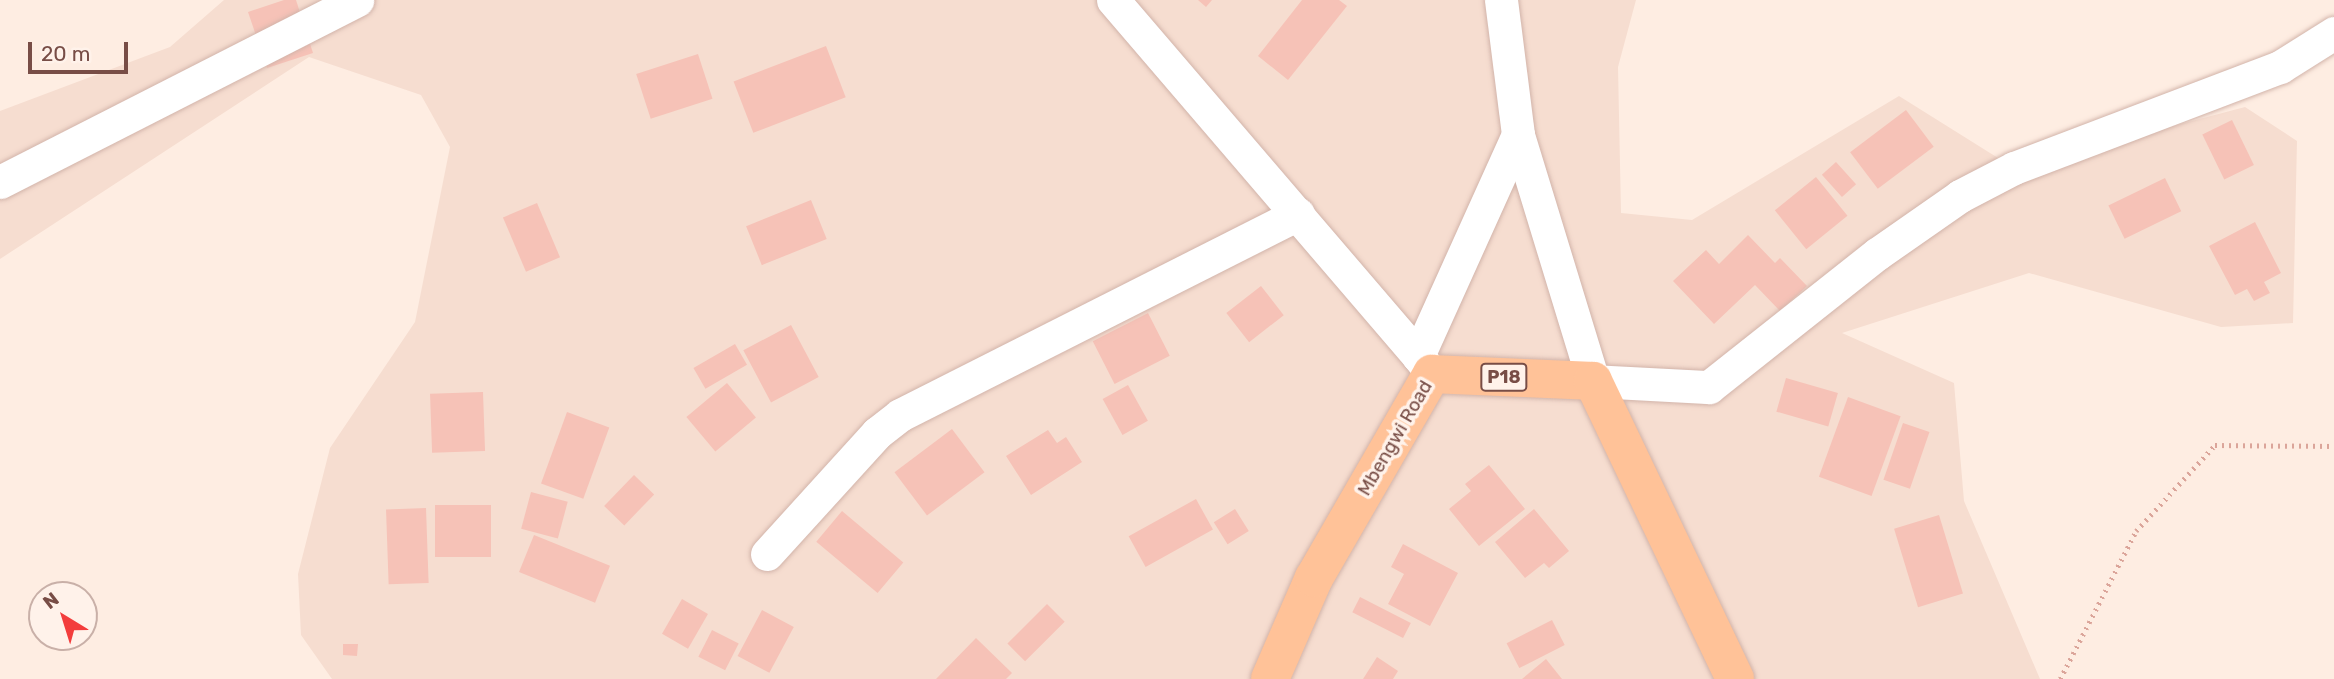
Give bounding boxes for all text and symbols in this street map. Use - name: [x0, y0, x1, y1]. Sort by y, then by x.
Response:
- scale bar: [32, 28, 131, 72]
- text: 20 m: [41, 41, 90, 66]
- road number: P18: [1480, 362, 1528, 391]
- street label: Mbengwi Road: [1353, 376, 1437, 500]
- north arrow: [28, 581, 98, 651]
- text: N: [39, 587, 63, 614]

